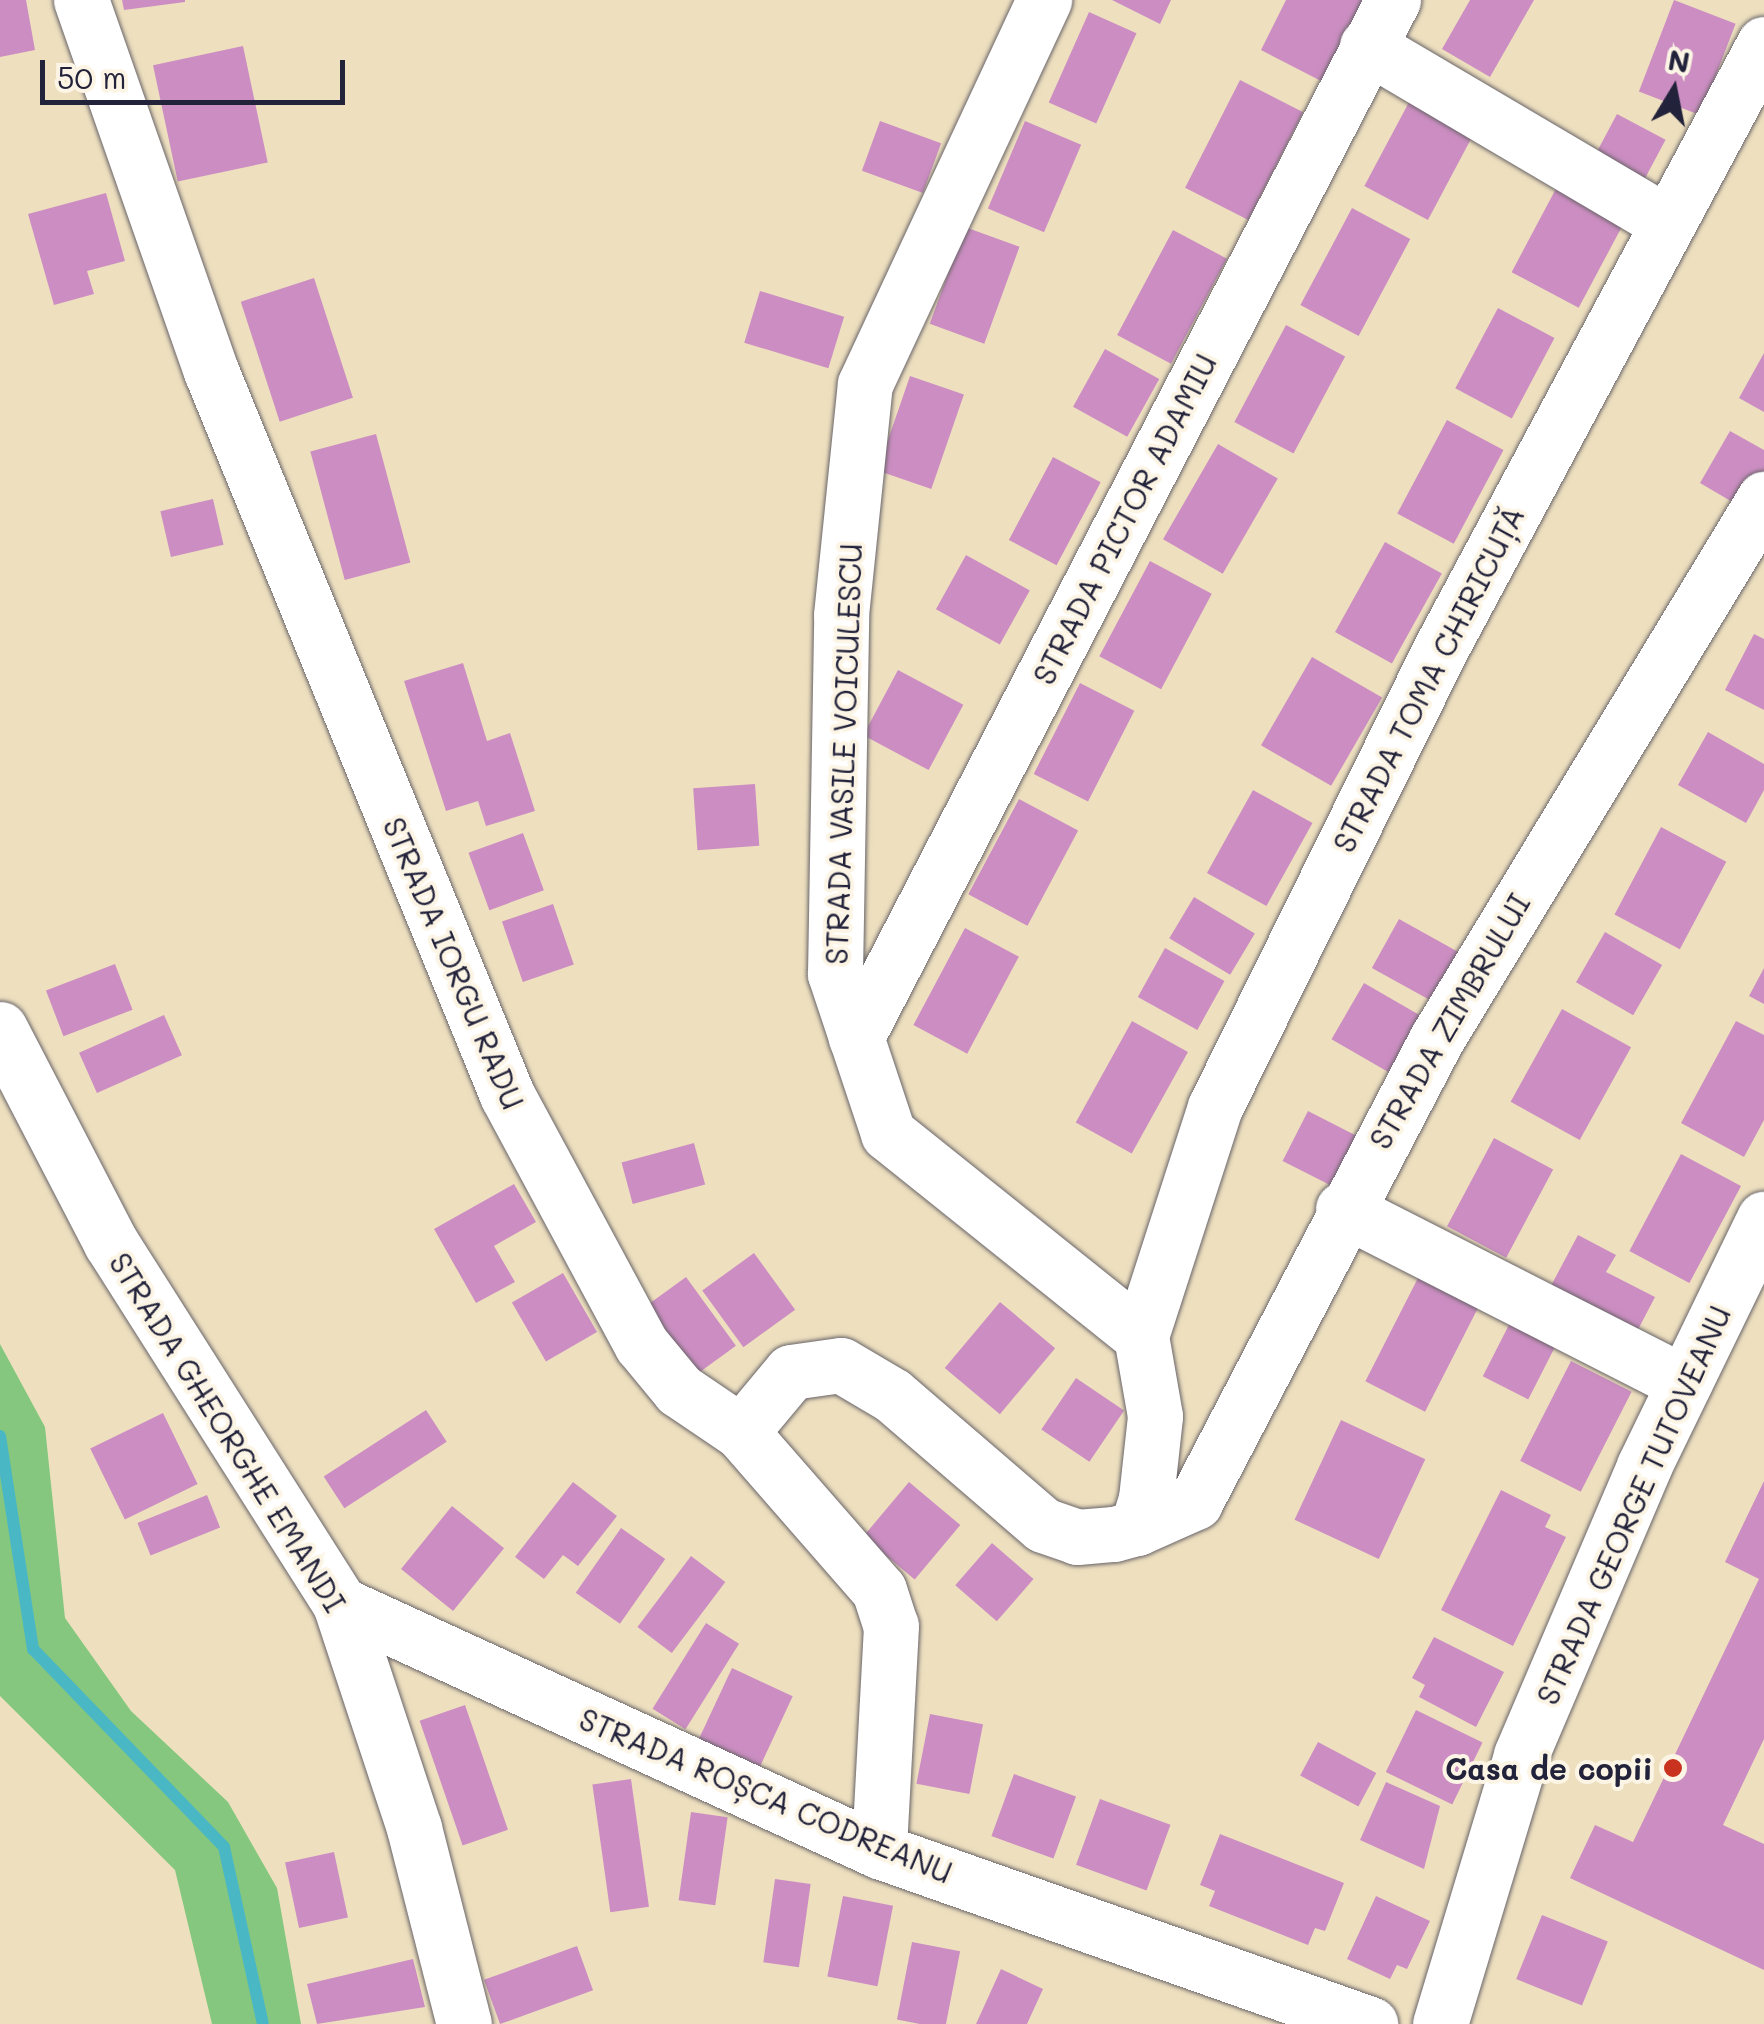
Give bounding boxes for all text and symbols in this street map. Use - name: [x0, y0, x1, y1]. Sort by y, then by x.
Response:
- scale bar: [45, 40, 350, 102]
- north arrow: [1624, 40, 1724, 140]
- text: N: [1666, 41, 1693, 80]
- text: 50 m: [57, 57, 127, 97]
- street label: STRADA PICTOR ADAMIU: [1025, 348, 1223, 690]
- street label: STRADA TOMA CHIRICUȚĂ: [1325, 500, 1531, 858]
- street label: STRADA VASILE VOICULESCU: [818, 543, 868, 965]
- street label: STRADA IORGU RADU: [376, 812, 532, 1114]
- street label: STRADA ZIMBRULUI: [1361, 887, 1537, 1155]
- street label: STRADA GHEORGHE EMANDI: [102, 1246, 354, 1618]
- street label: STRADA GEORGE TUTOVEANU: [1529, 1300, 1737, 1710]
- street label: STRADA ROȘCA CODREANU: [574, 1700, 958, 1890]
- place label: Casa de copii: [1445, 1750, 1653, 1786]
- marker: Casa de copii: [1662, 1757, 1684, 1779]

